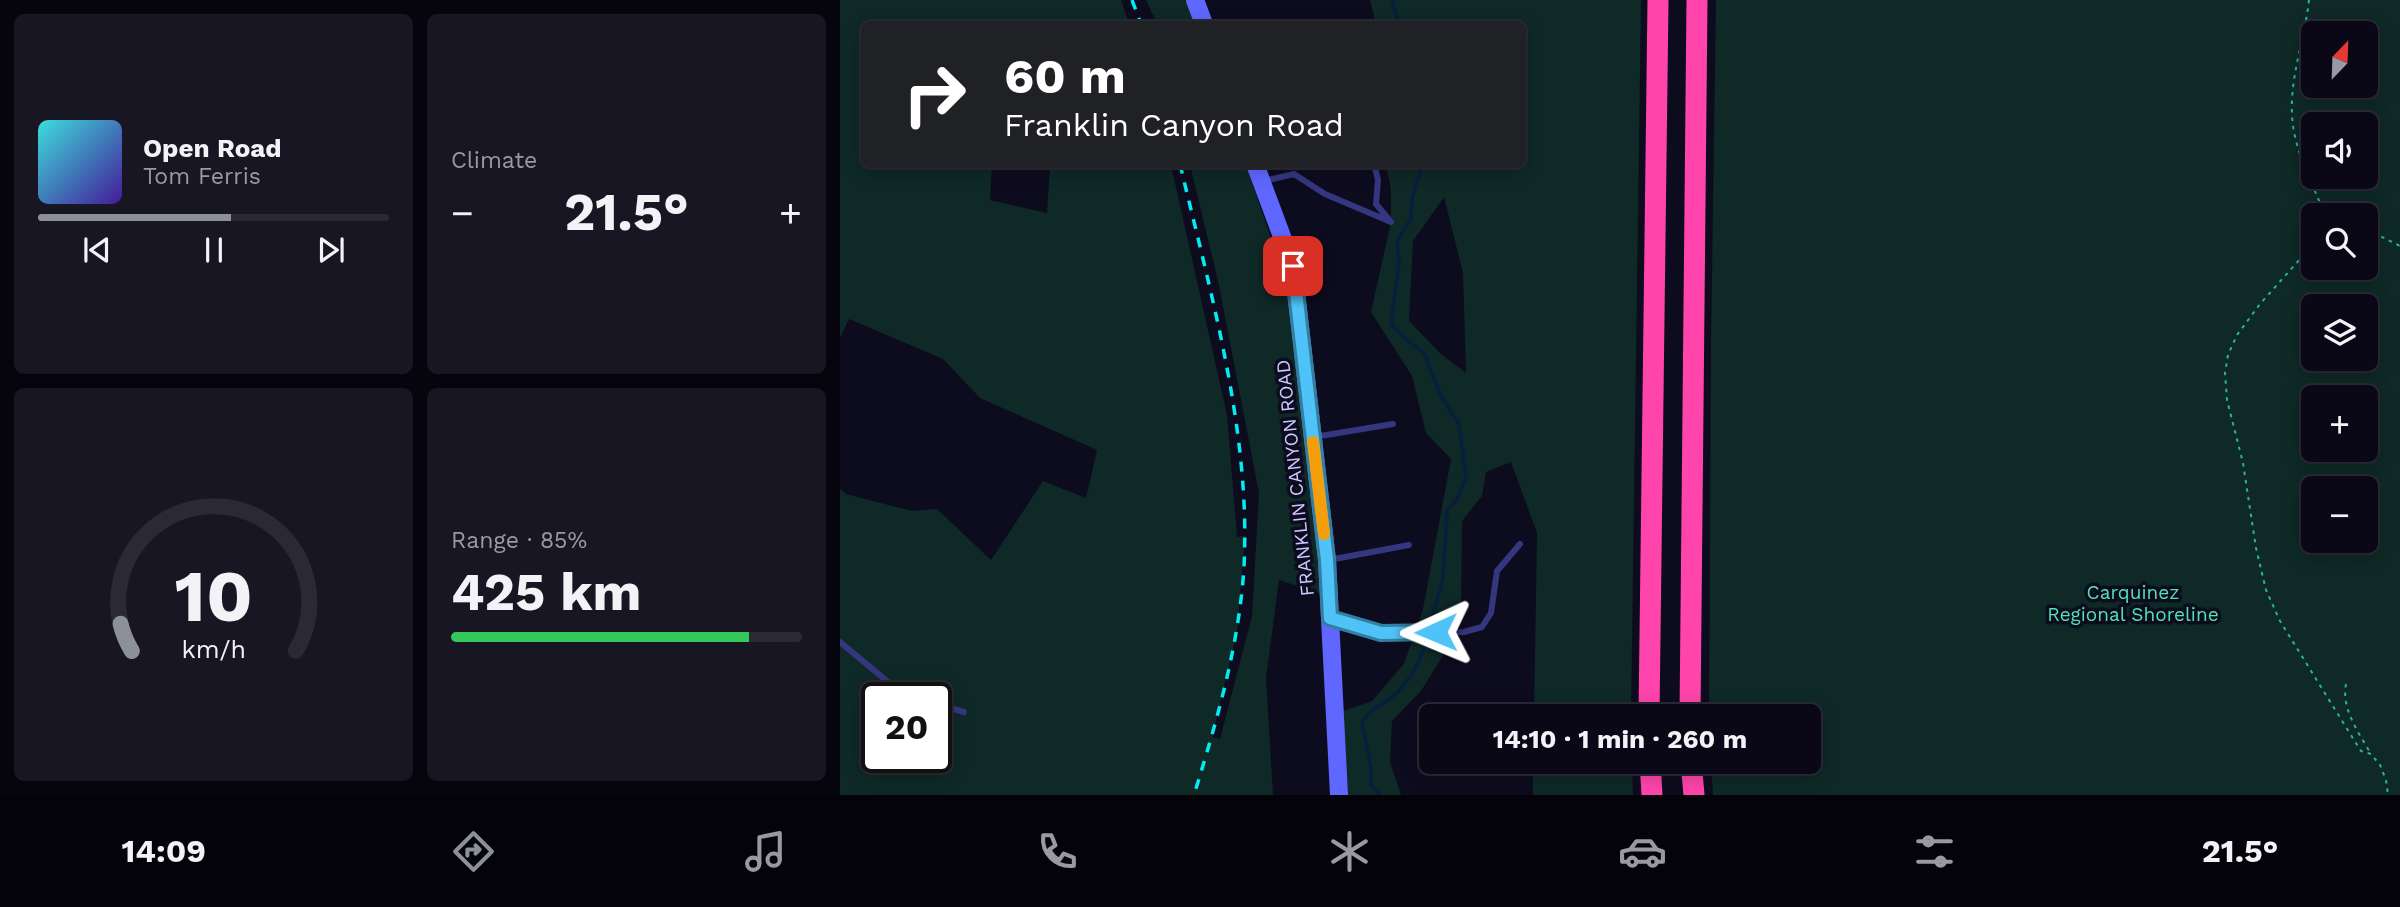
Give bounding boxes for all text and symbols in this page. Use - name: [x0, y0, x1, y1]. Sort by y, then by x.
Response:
- north arrow: [2301, 21, 2378, 98]
- map controls: [2301, 21, 2378, 553]
- text: 60 m: [1004, 47, 1126, 105]
- icon: right: [889, 49, 980, 140]
- text: Franklin Canyon Road: [1004, 106, 1344, 144]
- button: sound: [2301, 112, 2378, 189]
- text: Open Road: [143, 133, 281, 163]
- text: Climate: [451, 147, 537, 174]
- text: Tom Ferris: [143, 163, 261, 190]
- text: 21.5°: [564, 182, 689, 243]
- text: −: [451, 191, 474, 235]
- text: +: [779, 191, 802, 235]
- button: search: [2301, 203, 2378, 280]
- icon: previous: [78, 231, 116, 269]
- icon: pause: [195, 231, 233, 269]
- icon: next: [312, 231, 350, 269]
- pin: [1263, 236, 1323, 296]
- icon: arrive: [1274, 247, 1312, 285]
- button: layers: [2301, 294, 2378, 371]
- street label: FRANKLIN CANYON ROAD: [1271, 359, 1319, 597]
- button: +: [2301, 385, 2378, 462]
- button: −: [2301, 476, 2378, 553]
- text: Range · 85%: [451, 527, 587, 554]
- text: 10: [174, 553, 253, 639]
- text: 425 km: [451, 562, 641, 623]
- park label: Carquinez Regional Shoreline: [2047, 581, 2219, 626]
- position arrow: [1399, 595, 1473, 669]
- text: km/h: [181, 634, 246, 663]
- speed limit sign: 20: [861, 682, 952, 773]
- text: 14:10 · 1 min · 260 m: [1493, 724, 1747, 754]
- icon: directions: [449, 827, 498, 876]
- icon: music: [741, 827, 790, 876]
- icon: phone: [1033, 827, 1082, 876]
- icon: climate: [1325, 827, 1374, 876]
- icon: car: [1618, 827, 1667, 876]
- icon: filters: [1910, 827, 1959, 876]
- text: 14:09: [122, 832, 206, 870]
- text: 21.5°: [2202, 832, 2278, 870]

